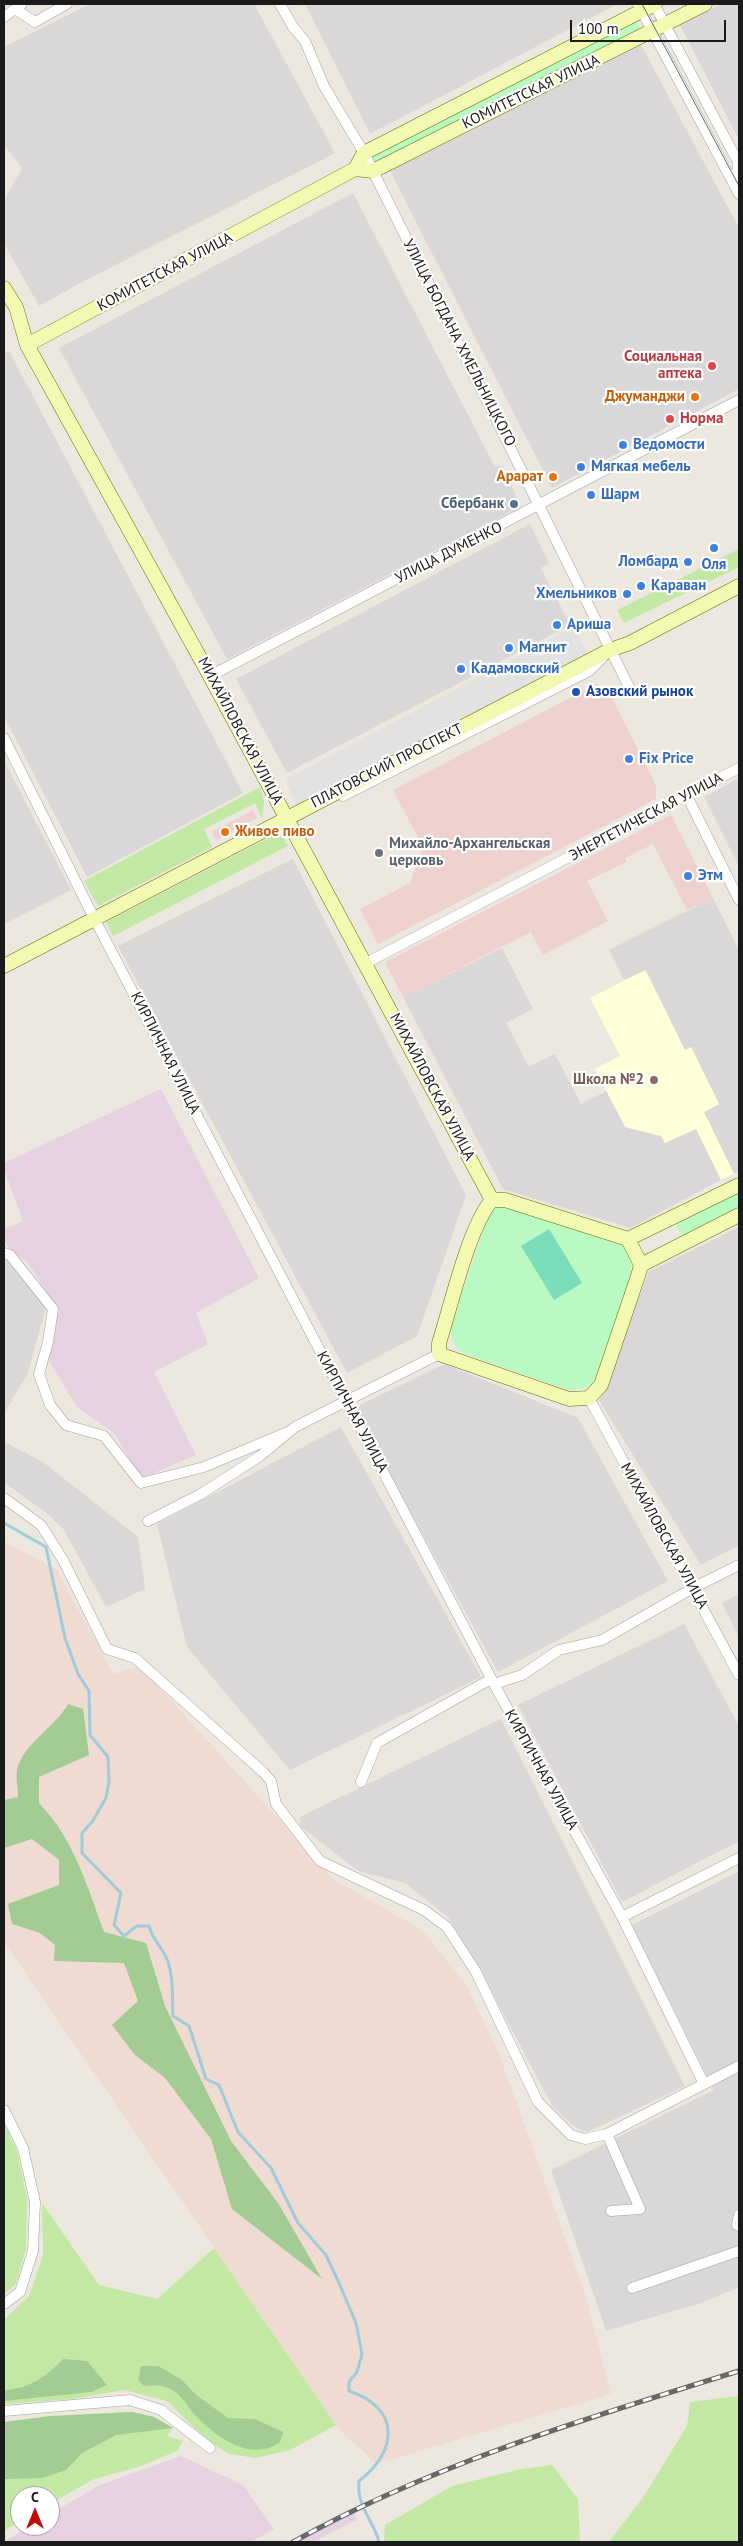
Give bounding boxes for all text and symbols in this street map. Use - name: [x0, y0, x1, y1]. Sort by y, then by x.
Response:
- scale bar: [573, 10, 729, 42]
- text: 100 m: [578, 19, 619, 38]
- street label: КОМИТЕТСКАЯ УЛИЦА: [459, 51, 603, 133]
- street label: КОМИТЕТСКАЯ УЛИЦА: [94, 229, 236, 315]
- street label: УЛИЦА БОГДАНА ХМЕЛЬНИЦКОГО: [399, 236, 519, 450]
- place label: Социальная аптека: [624, 348, 702, 383]
- marker: Социальная аптека: [706, 360, 718, 372]
- place label: Джуманджи: [605, 388, 685, 406]
- marker: Джуманджи: [689, 391, 701, 403]
- place label: Норма: [680, 410, 723, 428]
- marker: Норма: [664, 413, 676, 425]
- place label: Ведомости: [633, 436, 705, 454]
- marker: Ведомости: [617, 439, 629, 451]
- place label: Мягкая мебель: [591, 458, 690, 476]
- marker: Мягкая мебель: [575, 461, 587, 473]
- place label: Арарат: [497, 468, 543, 486]
- marker: Арарат: [547, 471, 559, 483]
- place label: Шарм: [601, 486, 639, 504]
- marker: Шарм: [585, 489, 597, 501]
- place label: Сбербанк: [441, 495, 504, 513]
- marker: Сбербанк: [508, 498, 520, 510]
- street label: УЛИЦА ДУМЕНКО: [393, 518, 505, 588]
- marker: Оля: [708, 542, 720, 554]
- place label: Ломбард: [618, 553, 678, 571]
- marker: Ломбард: [682, 556, 694, 568]
- place label: Оля: [702, 556, 726, 574]
- place label: Караван: [651, 577, 706, 595]
- marker: Караван: [635, 580, 647, 592]
- place label: Хмельников: [536, 585, 617, 603]
- marker: Хмельников: [621, 588, 633, 600]
- place label: Ариша: [567, 616, 611, 634]
- marker: Ариша: [551, 619, 563, 631]
- place label: Магнит: [519, 639, 567, 657]
- marker: Магнит: [503, 642, 515, 654]
- street label: МИХАЙЛОВСКАЯ УЛИЦА: [194, 654, 286, 808]
- place label: Кадамовский: [471, 660, 559, 678]
- marker: Кадамовский: [455, 663, 467, 675]
- place label: Азовский рынок: [586, 683, 693, 701]
- marker: Азовский рынок: [570, 686, 582, 698]
- street label: ПЛАТОВСКИЙ ПРОСПЕКТ: [308, 720, 466, 812]
- place label: Fix Price: [639, 750, 694, 768]
- marker: Fix Price: [623, 753, 635, 765]
- street label: ЭНЕРГЕТИЧЕСКАЯ УЛИЦА: [566, 769, 726, 865]
- place label: Живое пиво: [235, 823, 315, 841]
- marker: Живое пиво: [219, 826, 231, 838]
- place label: Михайло-Архангельская церковь: [389, 835, 550, 870]
- marker: Михайло-Архангельская церковь: [373, 847, 385, 859]
- place label: Этм: [698, 867, 723, 885]
- marker: Этм: [682, 870, 694, 882]
- street label: КИРПИЧНАЯ УЛИЦА: [126, 989, 204, 1117]
- street label: МИХАЙЛОВСКАЯ УЛИЦА: [386, 1010, 478, 1164]
- place label: Школа №2: [573, 1071, 644, 1089]
- marker: Школа №2: [648, 1074, 660, 1086]
- street label: КИРПИЧНАЯ УЛИЦА: [312, 1348, 392, 1476]
- street label: МИХАЙЛОВСКАЯ УЛИЦА: [616, 1460, 712, 1612]
- street label: КИРПИЧНАЯ УЛИЦА: [500, 1707, 582, 1833]
- north arrow: [10, 2486, 60, 2536]
- text: С: [31, 2488, 39, 2506]

